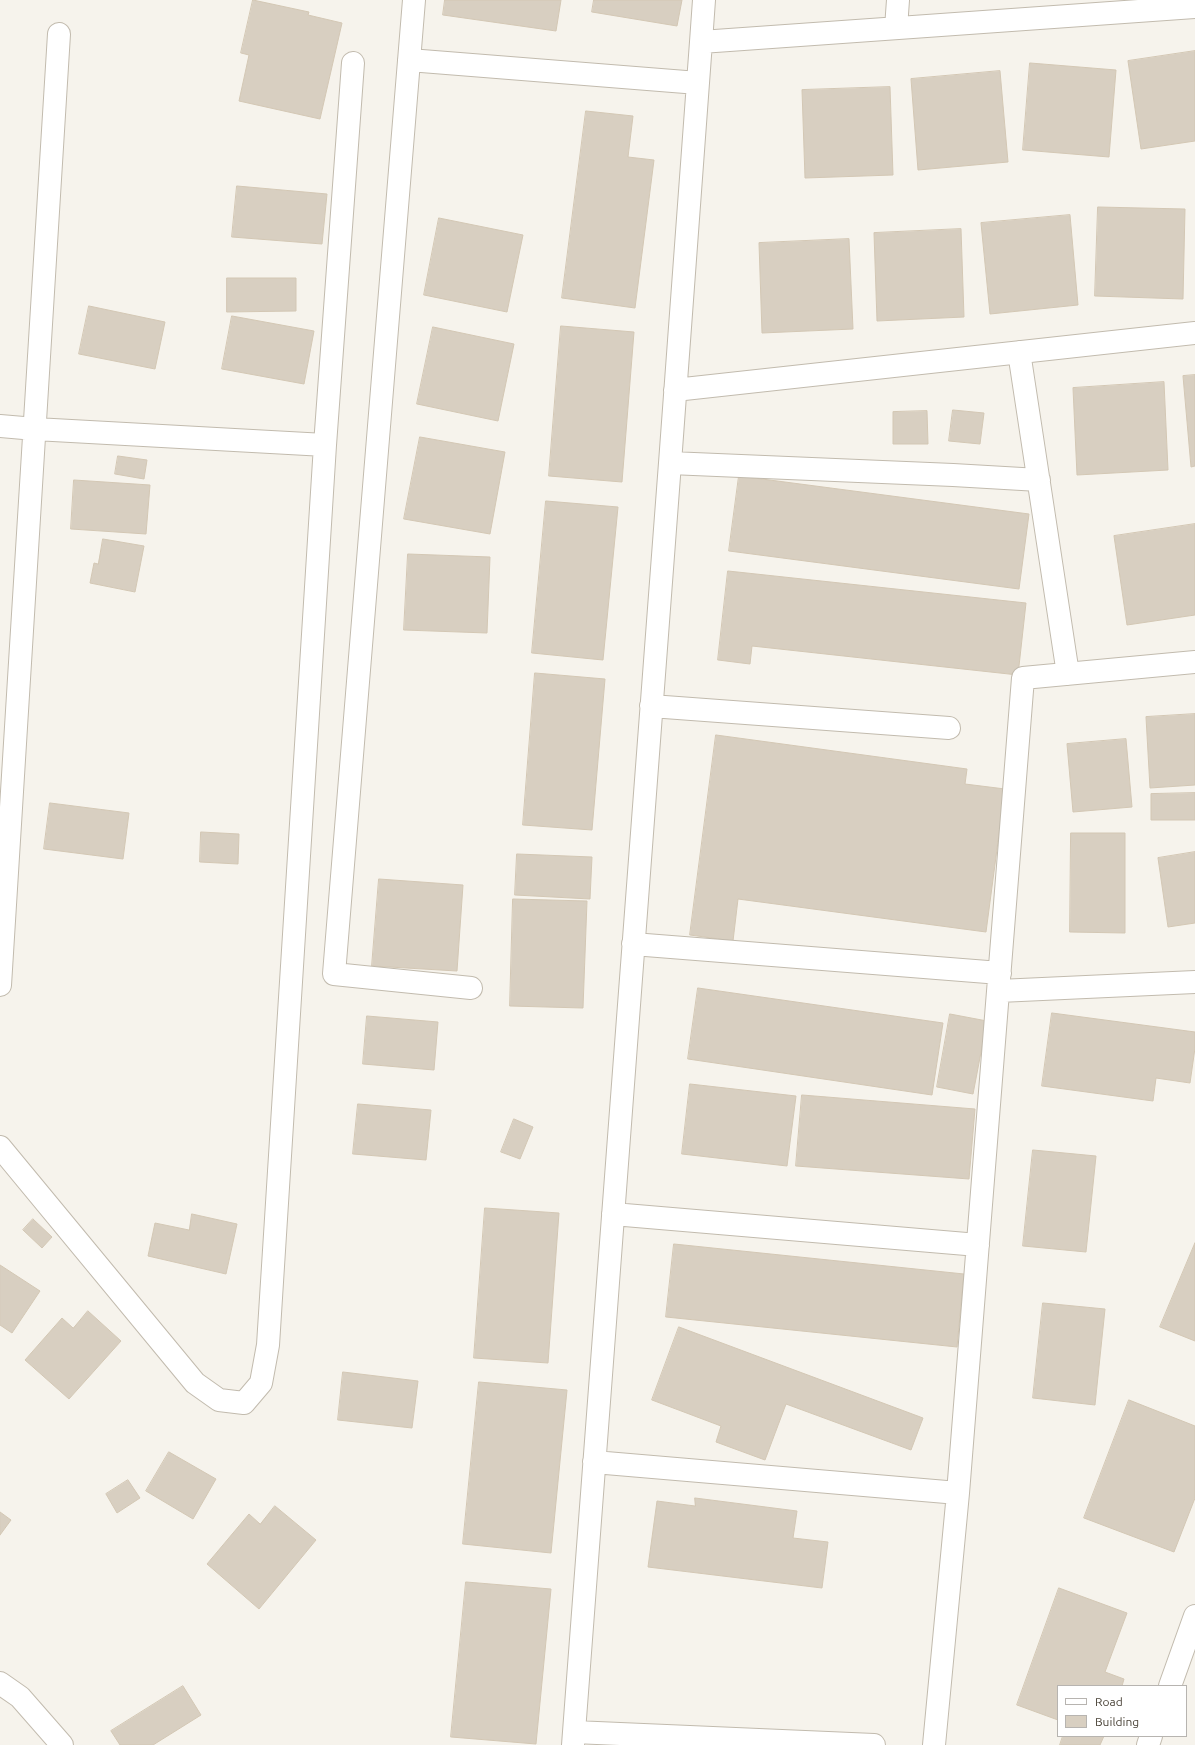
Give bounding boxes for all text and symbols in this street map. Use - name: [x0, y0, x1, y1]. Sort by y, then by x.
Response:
- legend: [1057, 1685, 1187, 1737]
- text: Road: [1095, 1695, 1123, 1708]
- text: Building: [1095, 1715, 1139, 1728]

